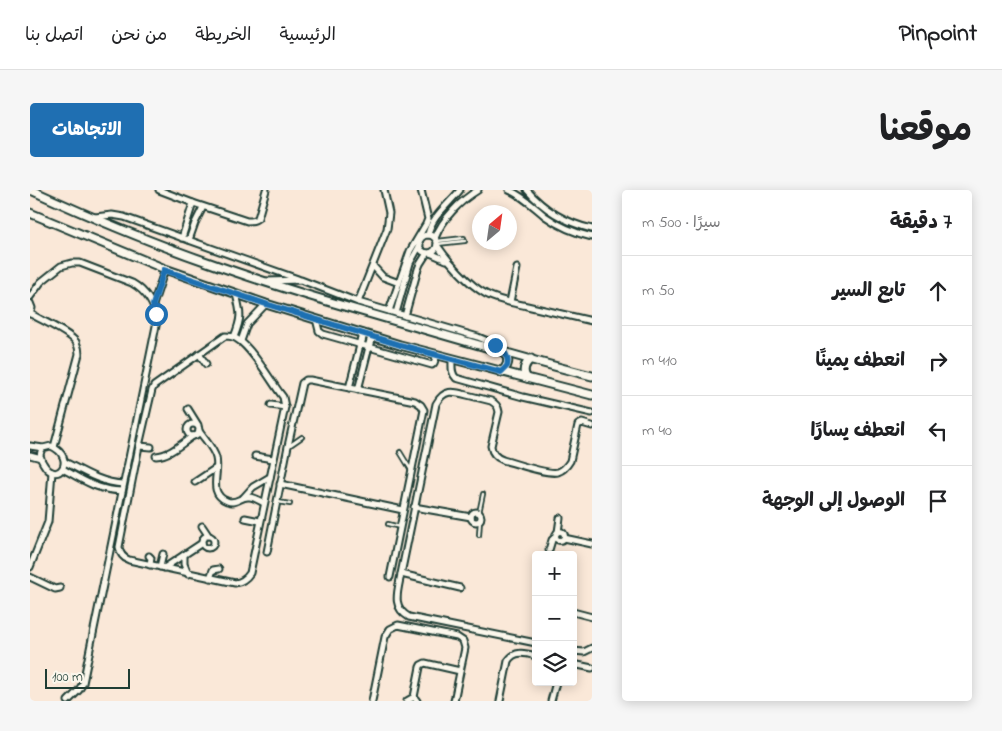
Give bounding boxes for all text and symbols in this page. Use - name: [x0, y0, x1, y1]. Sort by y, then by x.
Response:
- text: Pinpoint: [899, 17, 977, 52]
- text: اتصل بنا: [25, 23, 83, 49]
- text: من نحن: [111, 23, 167, 49]
- text: الخريطة: [195, 23, 251, 49]
- text: الرئيسية: [279, 23, 336, 49]
- button: الاتجاهات: [30, 103, 144, 157]
- text: موقعنا: [879, 106, 972, 157]
- north arrow: [472, 205, 517, 250]
- text: 7 دقيقة: [890, 208, 952, 238]
- text: سيرًا · 500 m: [642, 211, 721, 235]
- icon: ahead: [924, 277, 952, 305]
- text: تابع السير: [833, 278, 905, 305]
- text: 50 m: [642, 279, 675, 303]
- route start: [145, 303, 168, 326]
- route end: [484, 334, 507, 357]
- icon: right: [924, 347, 952, 375]
- text: انعطف يمينًا: [815, 348, 905, 375]
- text: 410 m: [642, 349, 677, 373]
- icon: left: [924, 417, 952, 445]
- text: انعطف يسارًا: [810, 418, 905, 445]
- text: 40 m: [642, 419, 672, 443]
- icon: arrive: [924, 487, 952, 515]
- text: الوصول إلى الوجهة: [762, 488, 905, 515]
- map controls: [532, 551, 577, 686]
- button: +: [532, 551, 577, 596]
- button: −: [532, 596, 577, 641]
- button: layers: [532, 641, 577, 686]
- scale bar: [45, 666, 130, 689]
- text: 100 m: [52, 667, 83, 688]

